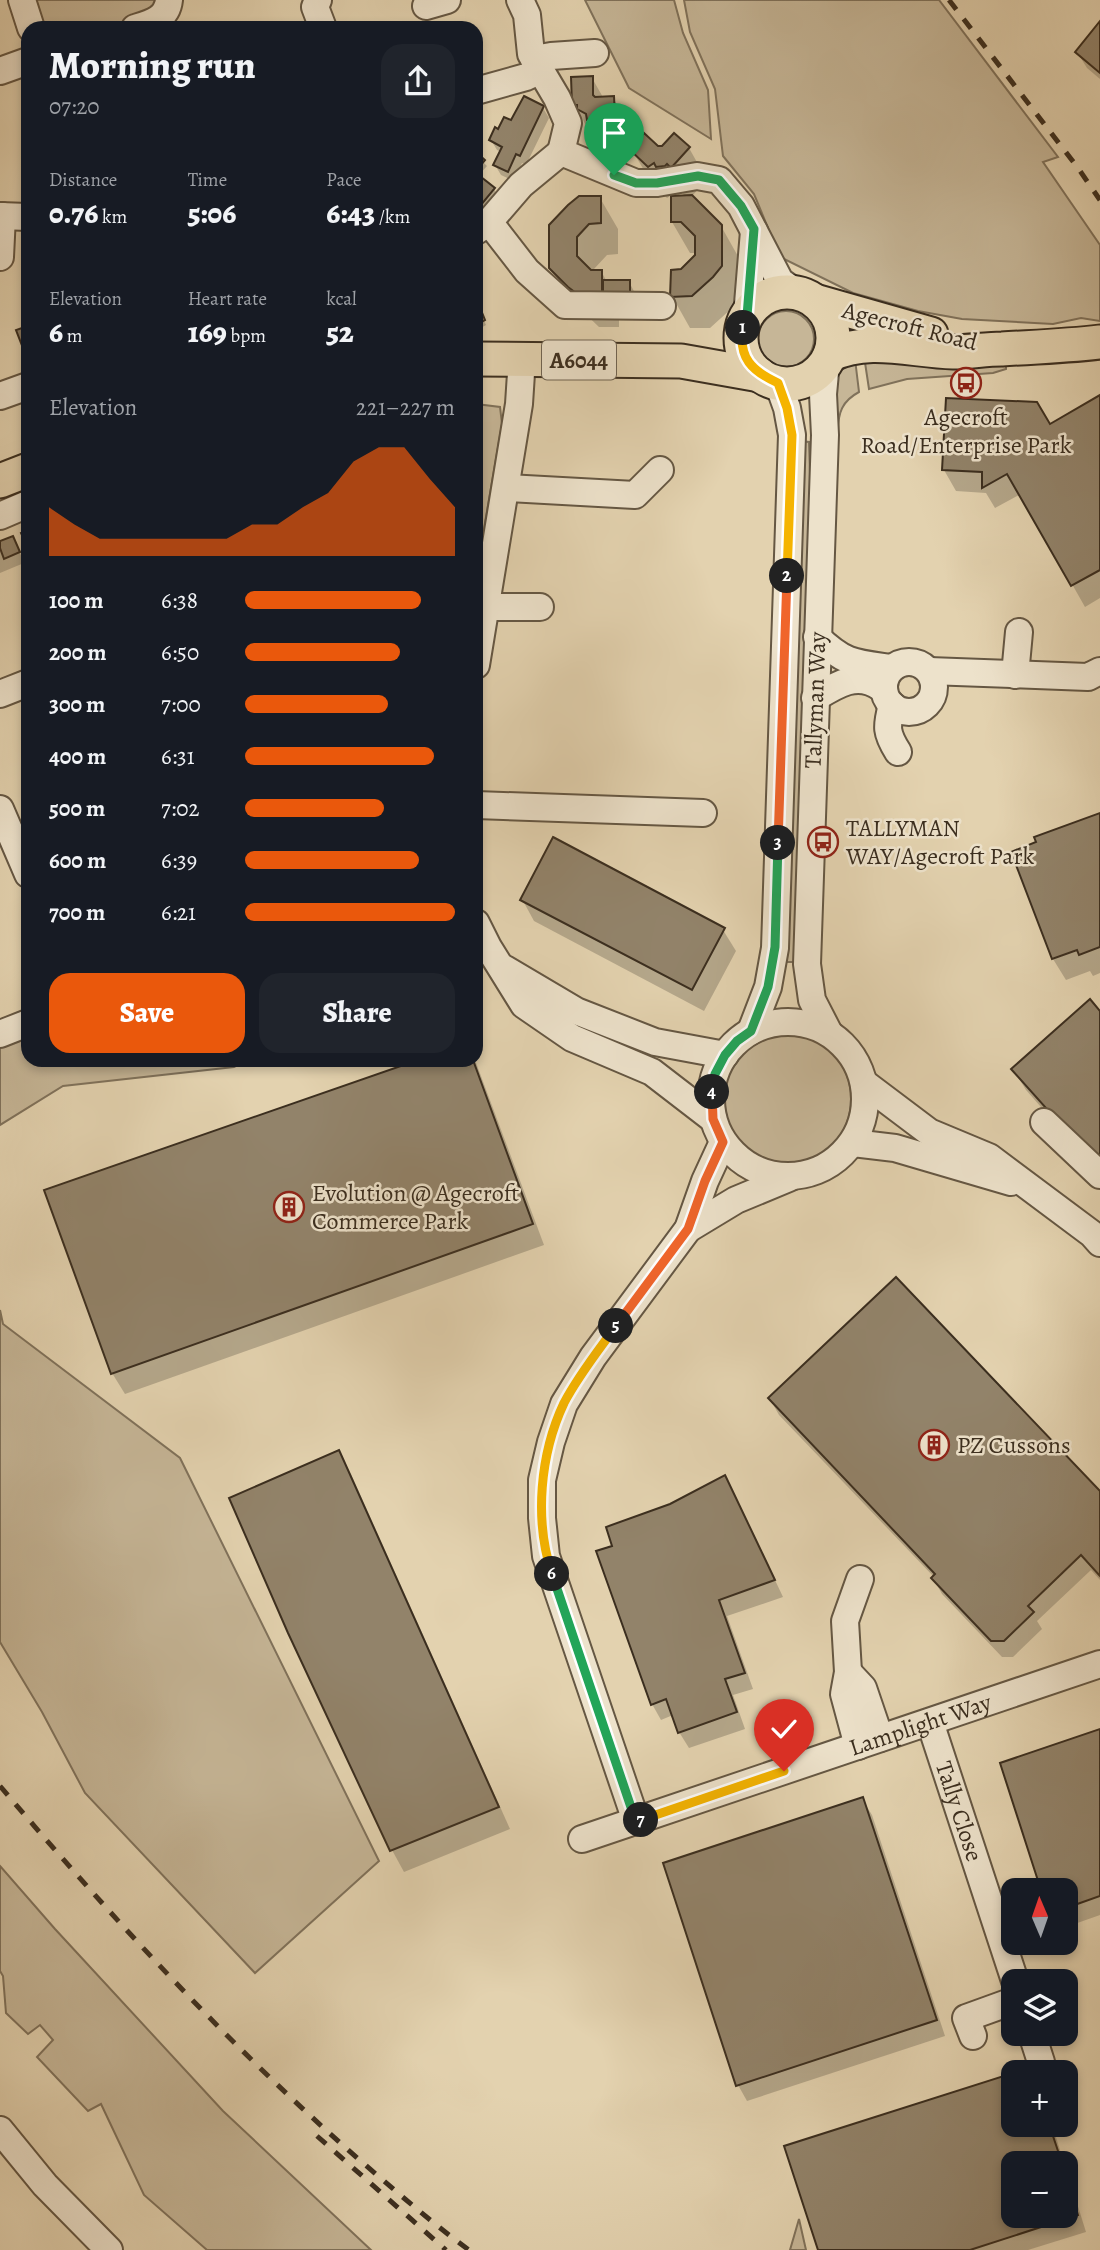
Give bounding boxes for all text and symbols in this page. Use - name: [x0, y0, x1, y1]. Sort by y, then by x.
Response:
- text: Morning run: [49, 39, 256, 91]
- button: share: [381, 44, 455, 118]
- text: 07:20: [49, 91, 100, 122]
- pin: [584, 103, 644, 175]
- icon: arrive: [595, 114, 633, 152]
- text: Distance: [49, 167, 117, 193]
- text: Time: [188, 167, 227, 193]
- text: Pace: [326, 167, 362, 193]
- text: 0.76: [49, 193, 98, 233]
- text: 5:06: [188, 193, 236, 233]
- text: 6:43: [326, 193, 375, 233]
- text: km: [98, 204, 127, 230]
- text: /km: [375, 204, 410, 230]
- text: Elevation: [49, 286, 122, 312]
- text: Heart rate: [188, 286, 267, 312]
- text: kcal: [326, 286, 357, 312]
- street label: Agecroft Road: [838, 294, 981, 358]
- pin: 1: [726, 310, 760, 346]
- text: 6: [49, 312, 63, 352]
- text: 169: [188, 312, 227, 352]
- text: 52: [326, 312, 354, 352]
- text: 1: [739, 314, 746, 340]
- text: m: [63, 323, 83, 349]
- text: bpm: [227, 323, 266, 349]
- road number: A6044: [542, 340, 616, 380]
- bus stop icon: Agecroft Road/Enterprise Park: [949, 366, 983, 400]
- text: Elevation: [49, 392, 137, 423]
- text: 221–227 m: [356, 392, 455, 423]
- place label: Agecroft Road/Enterprise Park: [860, 401, 1072, 461]
- pin: 2: [770, 558, 804, 594]
- text: 2: [782, 562, 791, 588]
- text: 100 m: [49, 585, 104, 616]
- text: 6:38: [161, 585, 198, 616]
- street label: Tallyman Way: [797, 631, 833, 769]
- text: 200 m: [49, 637, 107, 668]
- text: 6:50: [161, 637, 199, 668]
- text: 300 m: [49, 689, 105, 720]
- text: 7:00: [161, 689, 201, 720]
- text: 400 m: [49, 741, 106, 772]
- text: 6:31: [161, 741, 195, 772]
- text: 500 m: [49, 793, 105, 824]
- text: 7:02: [161, 793, 199, 824]
- place label: TALLYMAN WAY/Agecroft Park: [845, 812, 1035, 872]
- bus stop icon: TALLYMAN WAY/Agecroft Park: [806, 825, 840, 859]
- pin: 3: [760, 826, 796, 860]
- text: 3: [773, 829, 782, 855]
- text: 600 m: [49, 845, 106, 876]
- text: 6:39: [161, 845, 197, 876]
- text: 700 m: [49, 897, 105, 928]
- text: 6:21: [161, 897, 196, 928]
- button: Save: [49, 973, 245, 1053]
- button: Share: [259, 973, 455, 1053]
- pin: 4: [694, 1074, 730, 1110]
- text: 4: [707, 1078, 716, 1104]
- place label: Evolution @ Agecroft Commerce Park: [312, 1177, 519, 1237]
- building icon: Evolution @ Agecroft Commerce Park: [272, 1190, 306, 1224]
- pin: 5: [598, 1308, 634, 1344]
- text: 5: [611, 1312, 620, 1338]
- building icon: PZ Cussons: [917, 1428, 951, 1462]
- place label: PZ Cussons: [957, 1429, 1071, 1461]
- pin: 6: [534, 1556, 570, 1592]
- text: 6: [547, 1560, 556, 1586]
- street label: Lamplight Way: [845, 1686, 996, 1764]
- pin: [754, 1699, 814, 1771]
- icon: check: [765, 1710, 803, 1748]
- street label: Tally Close: [928, 1757, 991, 1866]
- pin: 7: [624, 1802, 658, 1838]
- text: 7: [636, 1806, 645, 1832]
- north arrow: [1001, 1878, 1078, 1955]
- map controls: [1001, 1878, 1078, 2228]
- button: layers: [1001, 1969, 1078, 2046]
- button: +: [1001, 2060, 1078, 2137]
- button: −: [1001, 2151, 1078, 2228]

